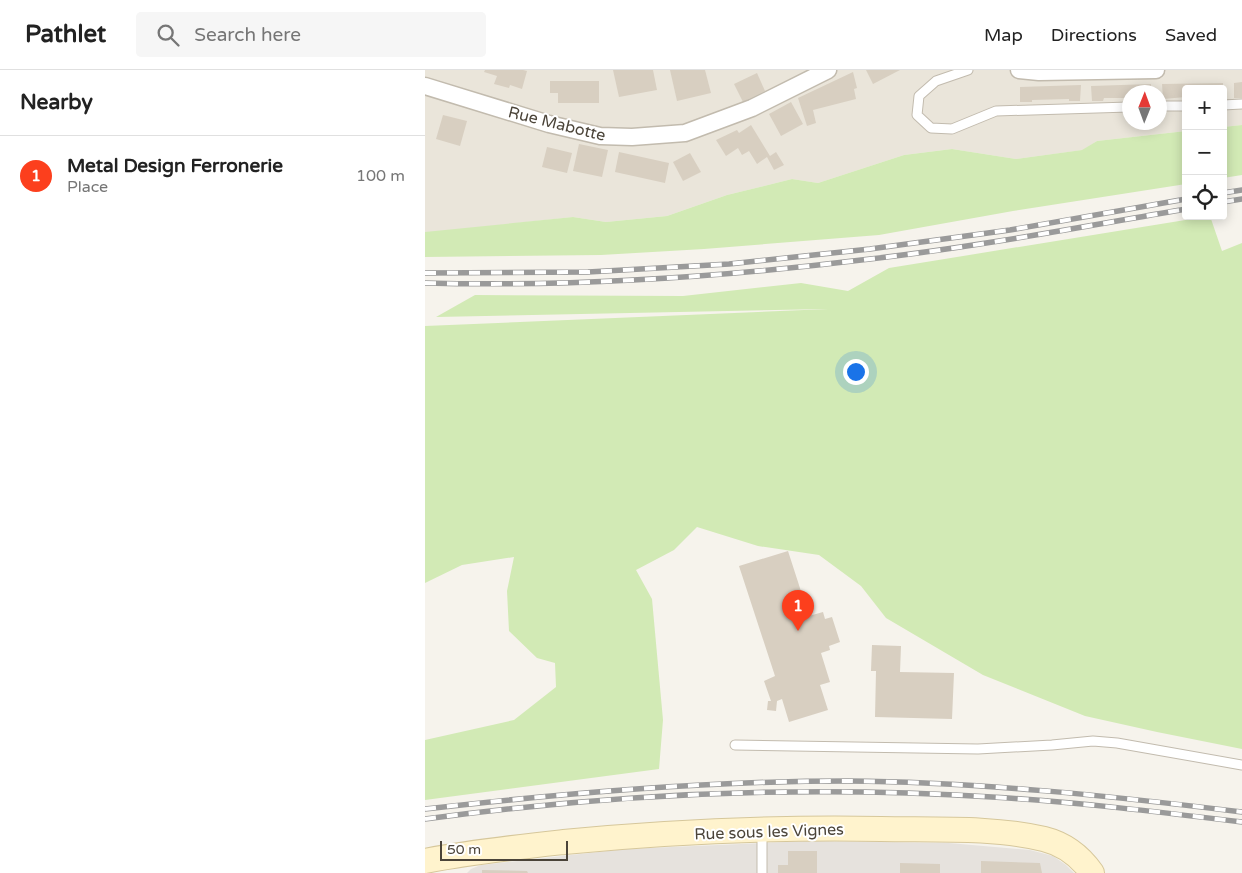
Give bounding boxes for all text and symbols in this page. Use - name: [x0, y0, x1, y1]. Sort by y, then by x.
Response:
- search box: [136, 12, 486, 57]
- text: Pathlet: [25, 20, 106, 49]
- icon: search: [154, 21, 182, 49]
- text: Search here: [194, 24, 301, 46]
- text: Map: [984, 24, 1023, 46]
- text: Directions: [1051, 24, 1137, 46]
- text: Saved: [1165, 24, 1217, 46]
- north arrow: [1122, 85, 1167, 130]
- map controls: [1182, 85, 1227, 220]
- button: +: [1182, 85, 1227, 130]
- text: Nearby: [20, 90, 93, 115]
- street label: Rue Mabotte: [506, 102, 608, 146]
- button: −: [1182, 130, 1227, 175]
- text: Metal Design Ferronerie: [67, 155, 283, 177]
- text: 1: [31, 166, 41, 186]
- text: 100 m: [356, 166, 405, 186]
- button: locate: [1182, 175, 1227, 220]
- text: Place: [67, 177, 108, 197]
- your location: [843, 359, 869, 385]
- pin: 1: [782, 590, 814, 631]
- street label: Rue sous les Vignes: [694, 819, 844, 845]
- scale bar: [440, 838, 567, 861]
- text: 50 m: [447, 841, 481, 858]

